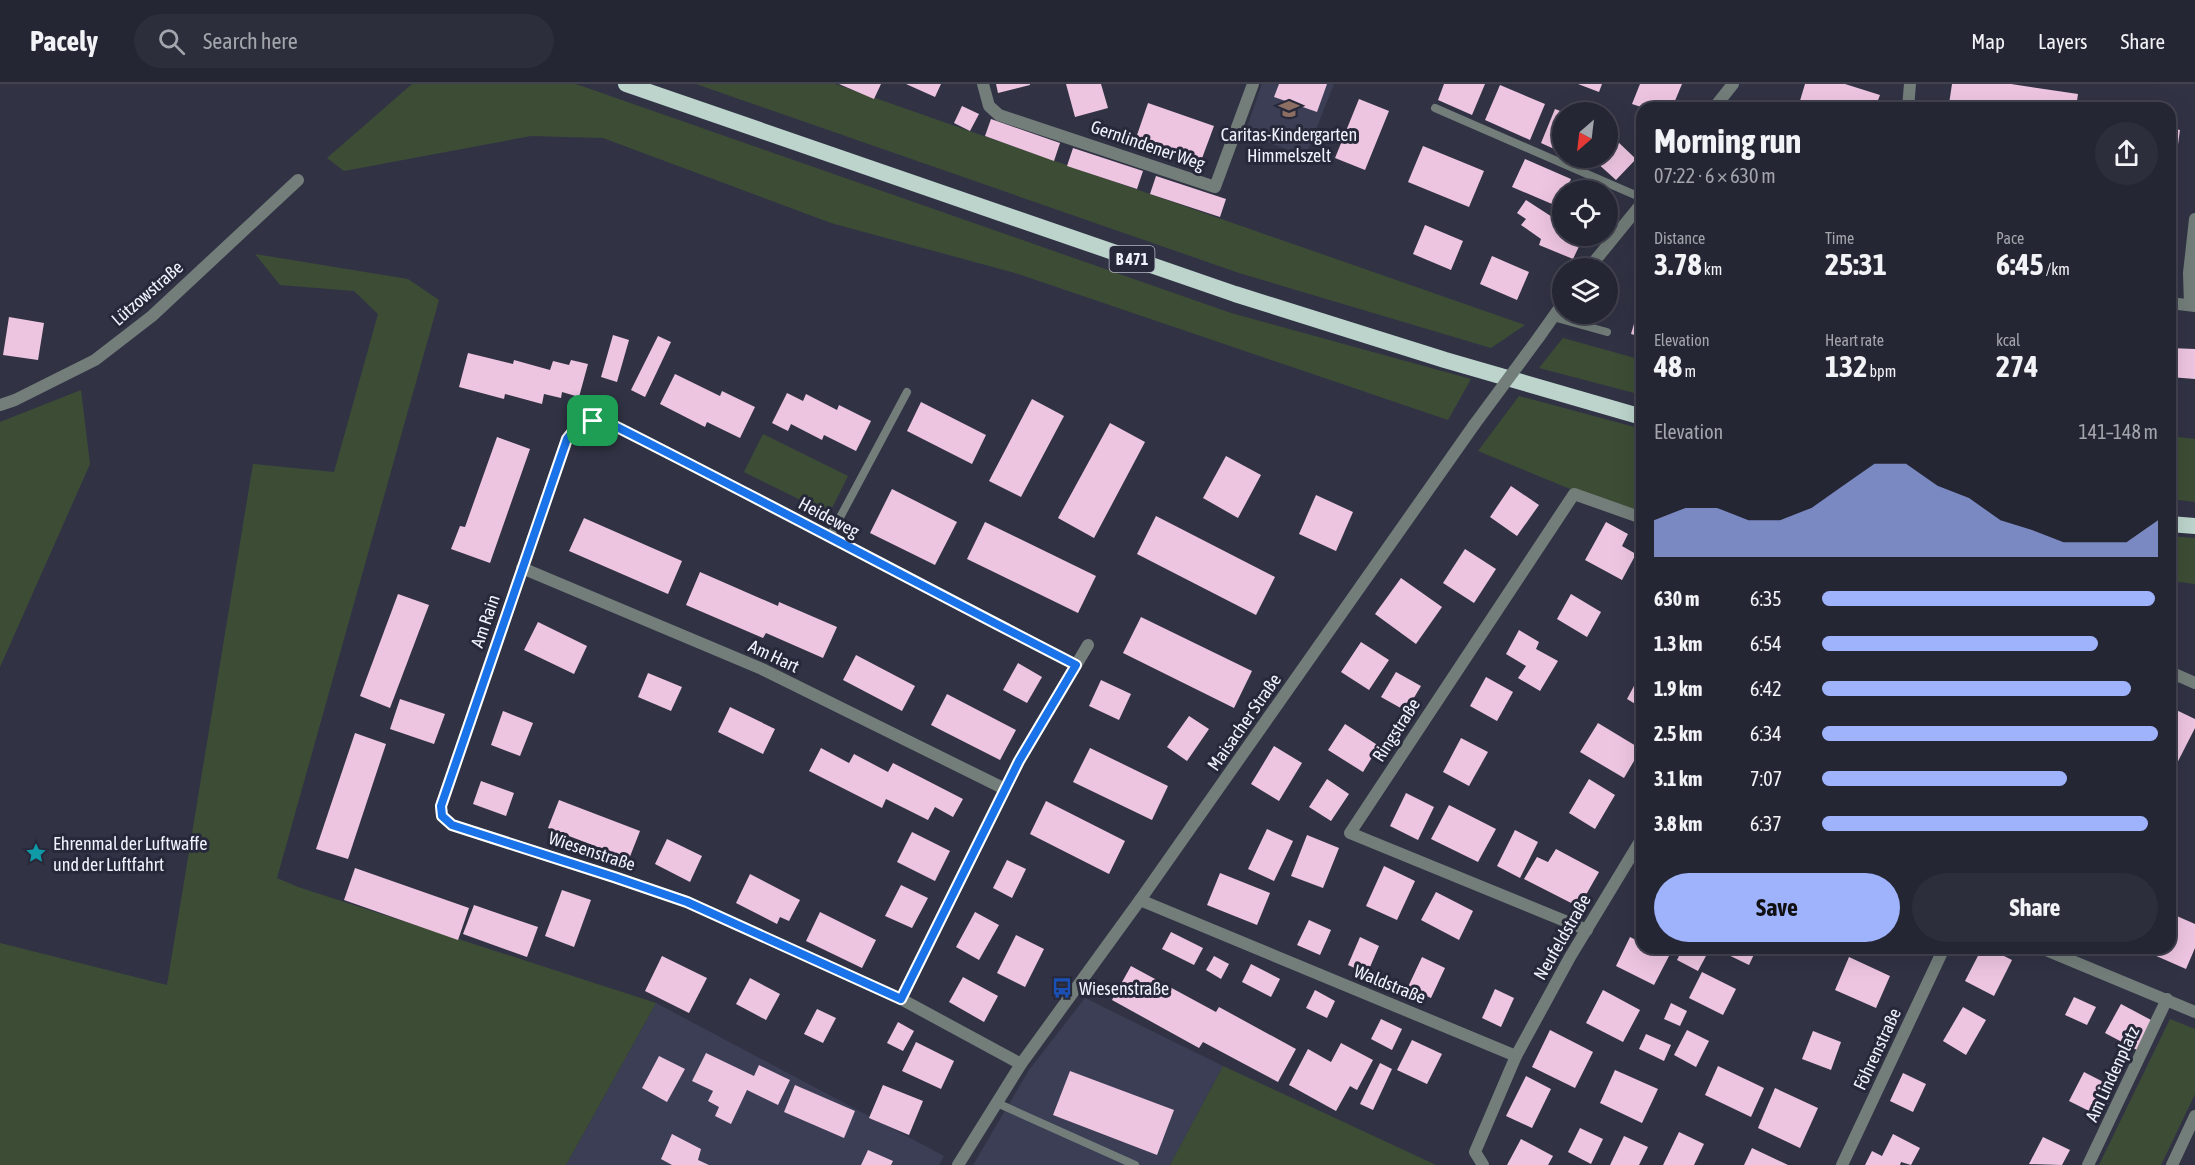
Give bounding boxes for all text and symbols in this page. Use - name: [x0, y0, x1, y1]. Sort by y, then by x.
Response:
- search box: [134, 14, 554, 68]
- text: Pacely: [30, 25, 98, 57]
- icon: search: [155, 25, 188, 58]
- text: Search here: [203, 28, 298, 54]
- text: Map: [1971, 29, 2005, 53]
- text: Layers: [2038, 29, 2088, 53]
- text: Share: [2121, 29, 2165, 53]
- school or university icon: Caritas-Kindergarten Himmelszelt: [1277, 97, 1301, 121]
- north arrow: [1552, 102, 1618, 168]
- map controls: [1552, 102, 1618, 324]
- street label: Gernlindener Weg: [1088, 116, 1208, 174]
- text: Morning run: [1654, 122, 1801, 160]
- button: share: [2095, 122, 2158, 185]
- place label: Caritas-Kindergarten Himmelszelt: [1221, 124, 1357, 166]
- text: 07:22 · 6 × 630 m: [1654, 164, 1776, 187]
- button: locate: [1552, 180, 1618, 246]
- text: Distance: [1654, 229, 1705, 247]
- text: Time: [1825, 229, 1854, 247]
- text: Pace: [1996, 229, 2024, 247]
- road number: B 471: [1110, 246, 1154, 272]
- text: 3.78: [1654, 247, 1702, 281]
- text: 25:31: [1825, 247, 1887, 281]
- text: 6:45: [1996, 247, 2044, 281]
- street label: Lützowstraße: [107, 256, 187, 330]
- button: layers: [1552, 258, 1618, 324]
- text: km: [1702, 260, 1722, 278]
- text: /km: [2044, 260, 2070, 278]
- text: Elevation: [1654, 331, 1709, 349]
- text: Heart rate: [1825, 331, 1884, 349]
- text: kcal: [1996, 331, 2020, 349]
- text: 48: [1654, 349, 1682, 383]
- text: 132: [1825, 349, 1867, 383]
- text: 274: [1996, 349, 2038, 383]
- text: m: [1682, 362, 1696, 380]
- text: bpm: [1867, 362, 1896, 380]
- pin: [567, 395, 618, 446]
- icon: arrive: [576, 404, 609, 437]
- text: Elevation: [1654, 420, 1723, 443]
- text: 141–148 m: [2078, 420, 2158, 443]
- street label: Heideweg: [795, 492, 863, 542]
- text: 630 m: [1654, 587, 1699, 610]
- text: 6:35: [1750, 587, 1782, 610]
- street label: Am Rain: [466, 592, 504, 650]
- text: 1.3 km: [1654, 632, 1702, 655]
- text: 6:54: [1750, 632, 1782, 655]
- street label: Am Hart: [745, 635, 803, 677]
- street label: Maisacher Straße: [1203, 670, 1285, 774]
- text: 1.9 km: [1654, 677, 1702, 700]
- text: 6:42: [1750, 677, 1782, 700]
- street label: Ringstraße: [1368, 694, 1424, 766]
- text: 2.5 km: [1654, 722, 1702, 745]
- text: 6:34: [1750, 722, 1782, 745]
- text: 3.1 km: [1654, 767, 1702, 790]
- text: 7:07: [1750, 767, 1782, 790]
- text: 3.8 km: [1654, 812, 1702, 835]
- text: 6:37: [1750, 812, 1782, 835]
- street label: Wiesenstraße: [546, 827, 638, 875]
- place label: Ehrenmal der Luftwaffe und der Luftfahrt: [53, 833, 207, 875]
- place icon: Ehrenmal der Luftwaffe und der Luftfahrt: [24, 841, 48, 865]
- button: Save: [1654, 873, 1900, 942]
- button: Share: [1912, 873, 2158, 942]
- street label: Neufeldstraße: [1529, 891, 1595, 983]
- street label: Waldstraße: [1351, 960, 1429, 1008]
- bus stop icon: Wiesenstraße: [1050, 976, 1074, 1000]
- place label: Wiesenstraße: [1079, 978, 1169, 999]
- street label: Föhrenstraße: [1849, 1005, 1905, 1093]
- street label: Am Lindenplatz: [2081, 1022, 2143, 1125]

